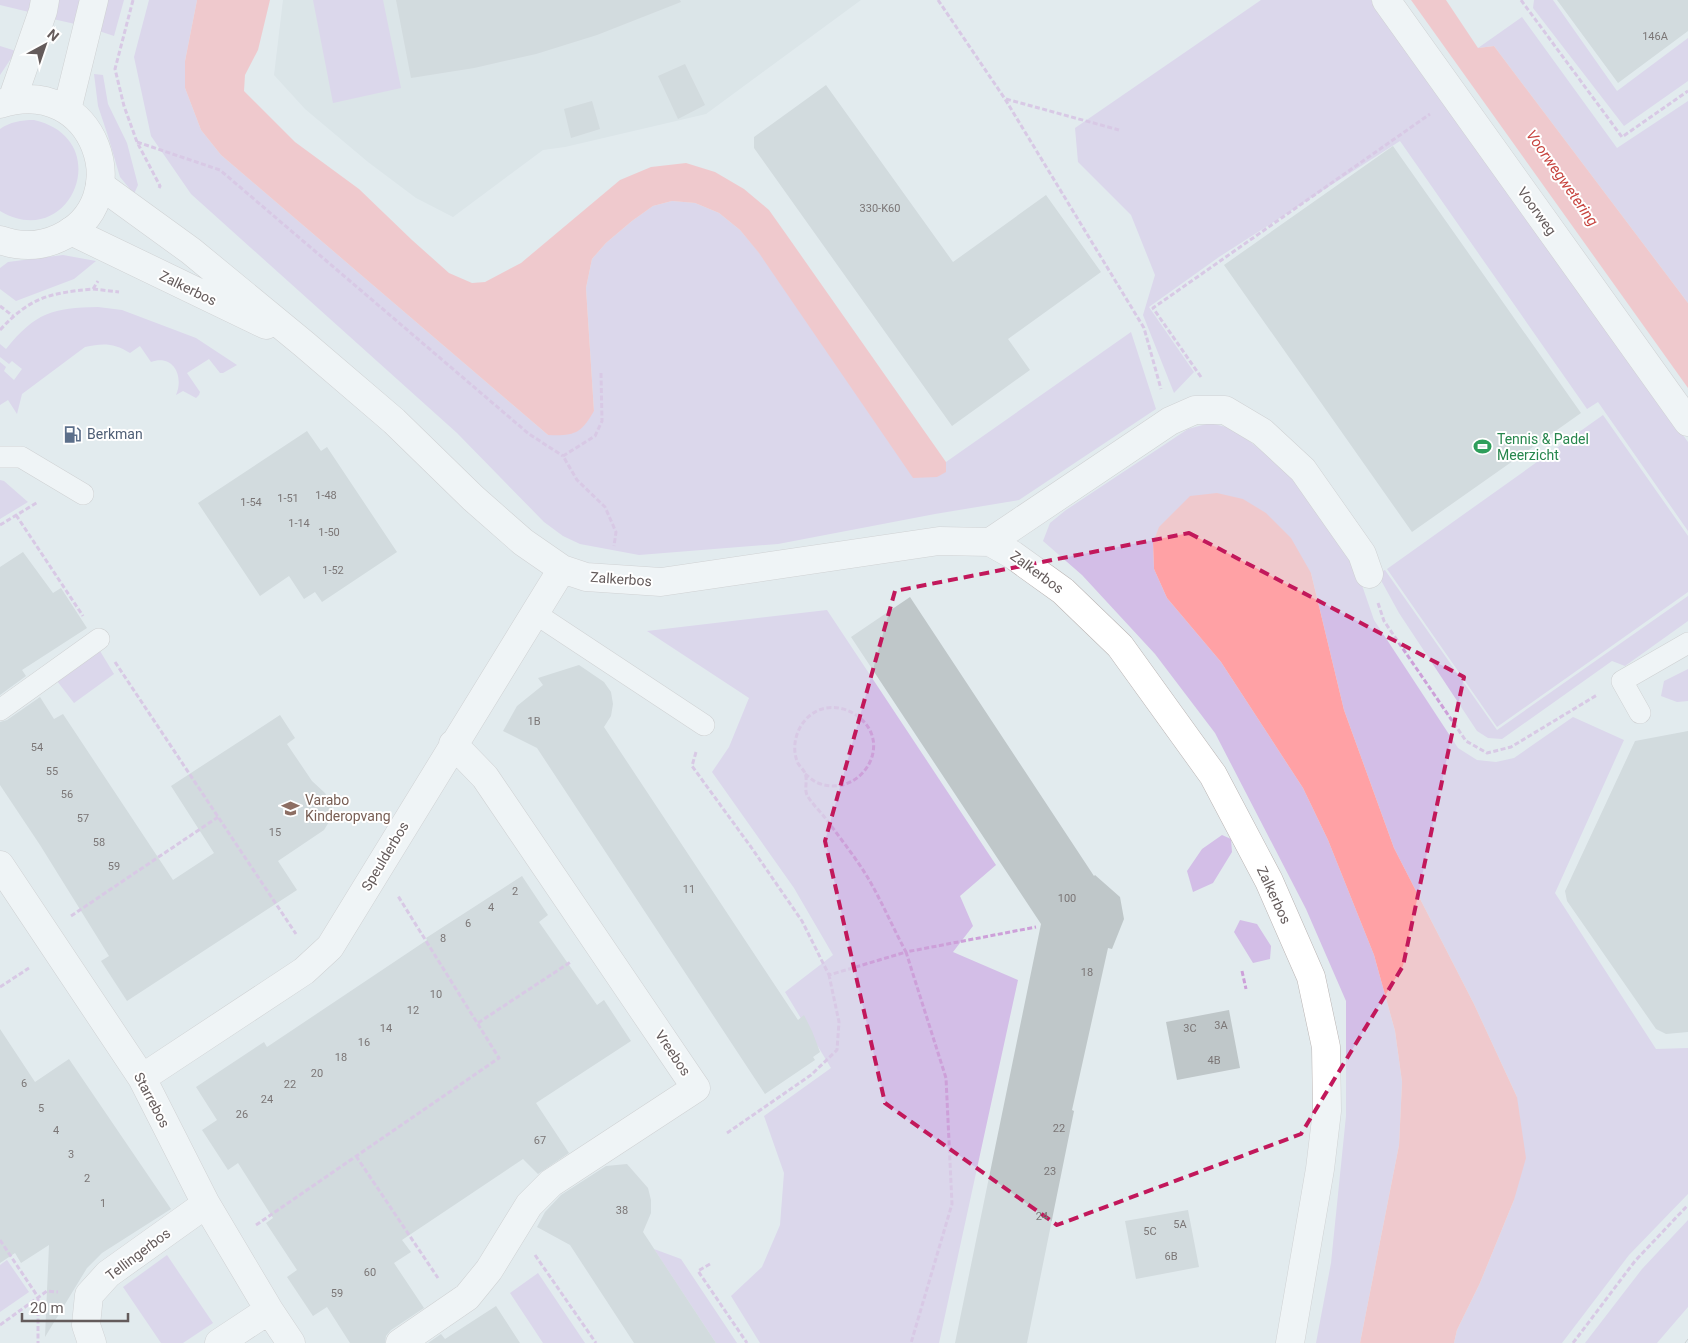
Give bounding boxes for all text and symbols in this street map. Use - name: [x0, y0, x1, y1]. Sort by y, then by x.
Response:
- north arrow: [20, 20, 70, 70]
- text: N: [44, 26, 62, 44]
- house number: 146A: [1642, 30, 1669, 43]
- water label: Voorwegwetering: [1522, 126, 1602, 230]
- street label: Voorweg: [1514, 184, 1560, 238]
- house number: 330-K60: [860, 202, 900, 215]
- street label: Zalkerbos: [157, 267, 219, 309]
- fuel station icon: Berkman: [63, 424, 83, 444]
- place label: Berkman: [87, 426, 143, 442]
- place label: Tennis & Padel Meerzicht: [1497, 431, 1589, 463]
- sports icon: Tennis & Padel Meerzicht: [1473, 437, 1493, 457]
- house number: 1-48: [315, 489, 337, 502]
- house number: 1-51: [277, 492, 299, 505]
- house number: 1-54: [240, 496, 262, 509]
- house number: 1-14: [288, 517, 310, 530]
- house number: 1-50: [318, 526, 340, 539]
- street label: Zalkerbos: [1007, 547, 1067, 597]
- house number: 1-52: [322, 564, 344, 577]
- street label: Zalkerbos: [590, 569, 652, 589]
- house number: 1B: [527, 715, 541, 728]
- house number: 54: [31, 741, 43, 754]
- house number: 55: [46, 765, 58, 778]
- house number: 56: [61, 788, 73, 801]
- place label: Varabo Kinderopvang: [305, 792, 391, 824]
- school or university icon: Varabo Kinderopvang: [281, 798, 301, 818]
- house number: 57: [77, 812, 89, 825]
- street label: Speulderbos: [358, 819, 412, 893]
- house number: 15: [269, 826, 281, 839]
- house number: 58: [93, 836, 105, 849]
- house number: 59: [108, 860, 120, 873]
- street label: Zalkerbos: [1254, 864, 1294, 926]
- house number: 11: [683, 883, 695, 896]
- house number: 2: [512, 885, 518, 898]
- house number: 100: [1058, 892, 1076, 905]
- house number: 4: [488, 901, 494, 914]
- house number: 6: [465, 917, 471, 930]
- house number: 8: [440, 932, 446, 945]
- house number: 18: [1081, 966, 1093, 979]
- house number: 10: [430, 988, 442, 1001]
- house number: 12: [407, 1004, 419, 1017]
- house number: 3A: [1214, 1019, 1229, 1032]
- house number: 14: [380, 1022, 392, 1035]
- house number: 3C: [1183, 1022, 1197, 1035]
- street label: Vreebos: [652, 1027, 694, 1079]
- house number: 16: [358, 1036, 370, 1049]
- house number: 18: [335, 1051, 347, 1064]
- house number: 4B: [1207, 1054, 1221, 1067]
- house number: 20: [311, 1067, 323, 1080]
- street label: Starrebos: [131, 1070, 173, 1130]
- house number: 6: [21, 1077, 27, 1090]
- house number: 22: [284, 1078, 296, 1091]
- house number: 24: [261, 1093, 273, 1106]
- house number: 5: [38, 1102, 44, 1115]
- house number: 26: [236, 1108, 248, 1121]
- house number: 22: [1053, 1122, 1065, 1135]
- house number: 4: [53, 1124, 59, 1137]
- house number: 67: [534, 1134, 546, 1147]
- house number: 3: [68, 1148, 74, 1161]
- house number: 23: [1044, 1165, 1056, 1178]
- house number: 2: [84, 1172, 90, 1185]
- house number: 1: [100, 1197, 106, 1210]
- house number: 38: [616, 1204, 628, 1217]
- house number: 24: [1036, 1210, 1048, 1223]
- house number: 5A: [1173, 1218, 1188, 1231]
- street label: Tellingerbos: [103, 1225, 173, 1283]
- house number: 5C: [1143, 1225, 1157, 1238]
- house number: 6B: [1164, 1250, 1178, 1263]
- house number: 60: [364, 1266, 376, 1279]
- house number: 59: [331, 1287, 343, 1300]
- scale bar: [22, 1290, 129, 1322]
- text: 20 m: [30, 1299, 64, 1317]

